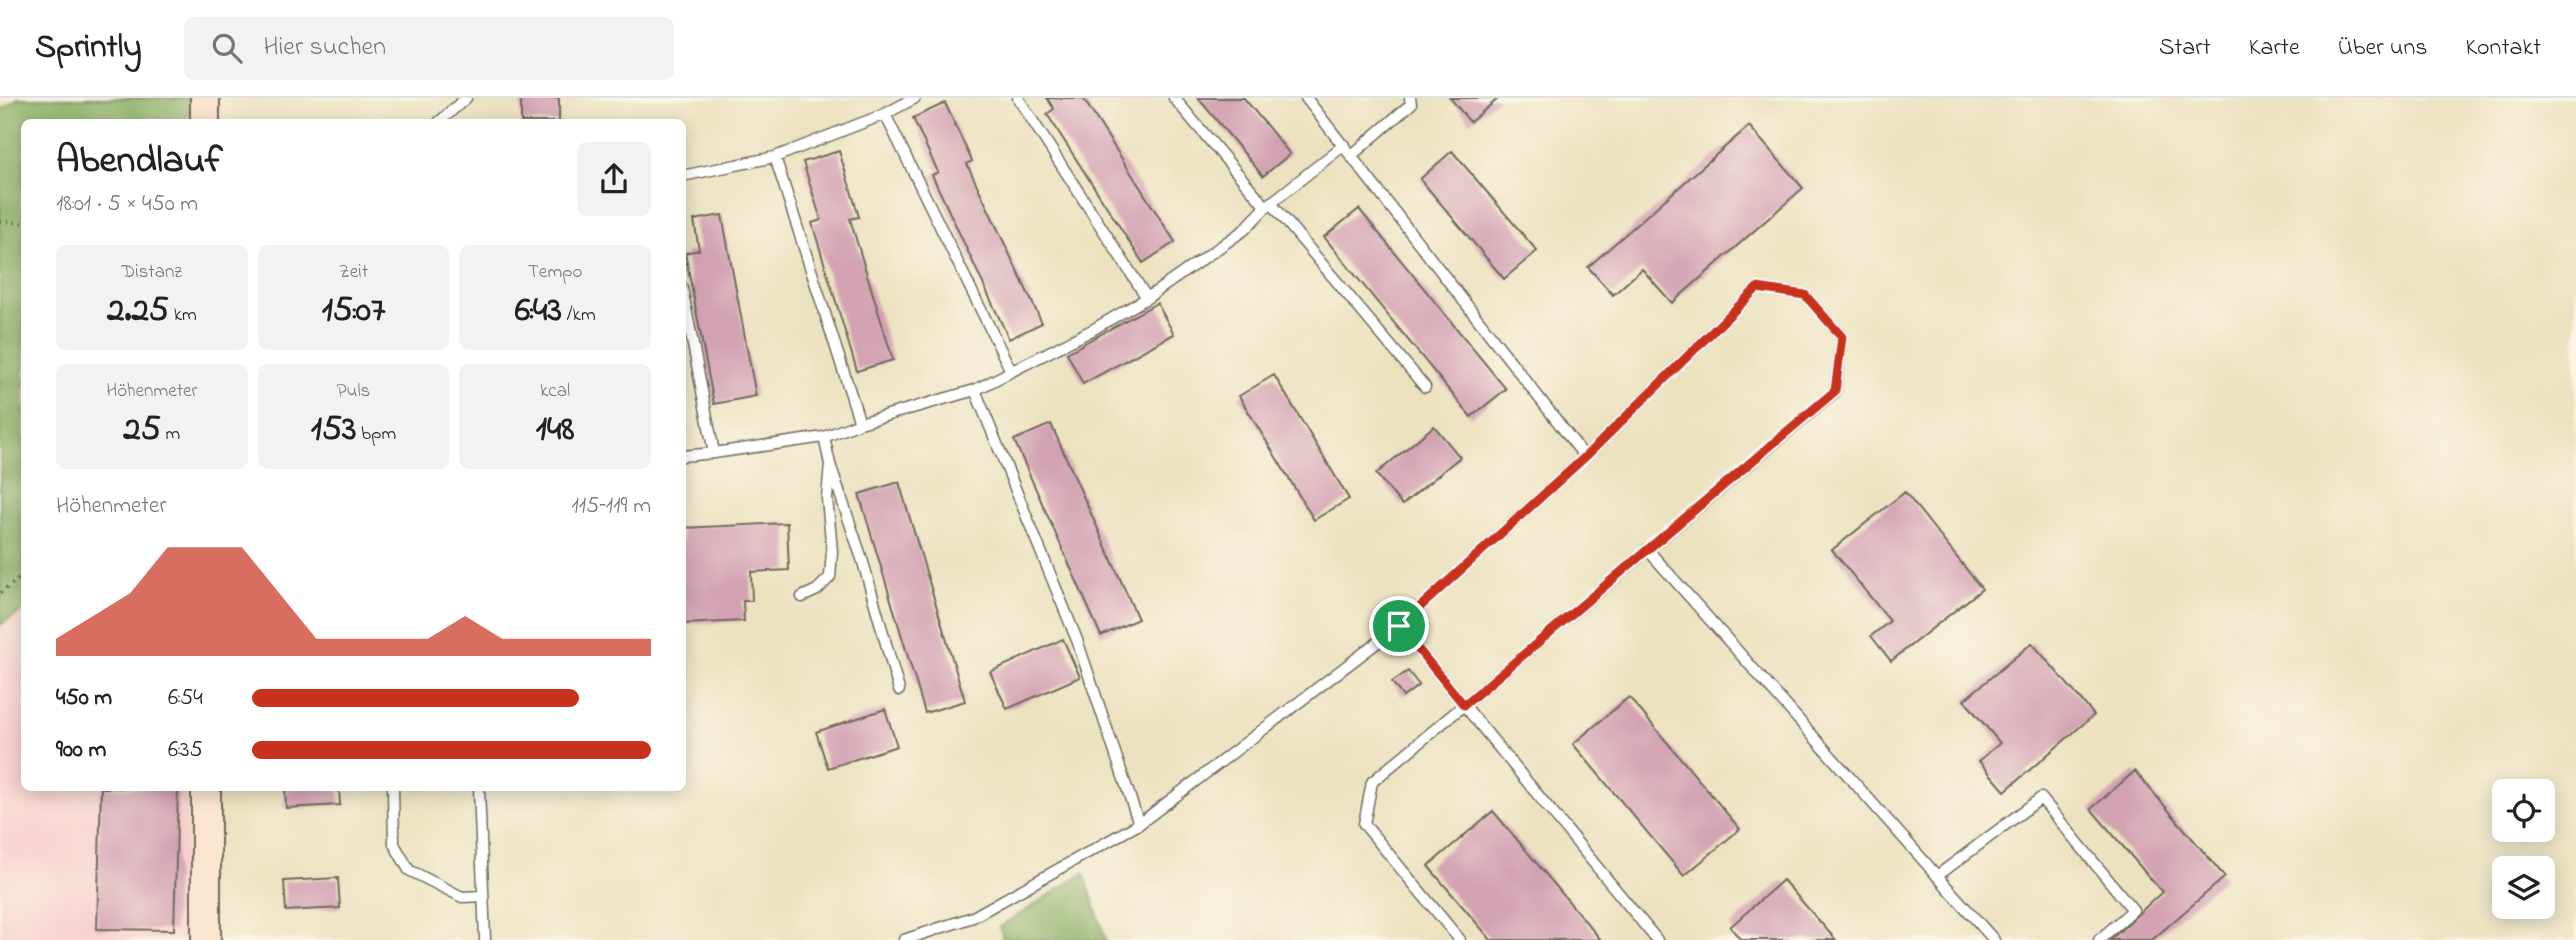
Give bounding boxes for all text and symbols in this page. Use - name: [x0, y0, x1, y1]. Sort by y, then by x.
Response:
- search box: [184, 17, 674, 80]
- text: Sprintly: [35, 24, 142, 72]
- icon: search: [208, 29, 246, 67]
- text: Hier suchen: [264, 29, 386, 67]
- text: Start: [2159, 31, 2211, 66]
- text: Karte: [2249, 31, 2300, 66]
- text: Über uns: [2338, 31, 2427, 66]
- text: Kontakt: [2465, 31, 2541, 66]
- text: Abendlauf: [56, 134, 223, 190]
- button: share: [577, 142, 651, 216]
- text: 18:01 · 5 × 450 m: [56, 188, 198, 221]
- text: Distanz: [121, 259, 182, 286]
- text: Zeit: [339, 259, 368, 286]
- text: Tempo: [528, 259, 582, 286]
- text: 2.25: [107, 286, 169, 337]
- text: 15:07: [322, 286, 385, 337]
- text: 6:43: [515, 286, 562, 337]
- text: km: [169, 302, 197, 329]
- text: /km: [562, 302, 596, 329]
- text: Höhenmeter: [106, 378, 197, 405]
- text: Puls: [337, 378, 370, 405]
- text: kcal: [540, 378, 570, 405]
- text: 25: [123, 405, 161, 456]
- text: 153: [311, 405, 356, 456]
- text: 148: [536, 405, 575, 456]
- text: m: [161, 421, 180, 448]
- text: bpm: [356, 421, 396, 448]
- text: Höhenmeter: [56, 490, 167, 523]
- text: 115–119 m: [571, 490, 651, 523]
- pin: [1369, 596, 1429, 656]
- icon: arrive: [1380, 607, 1418, 645]
- text: 450 m: [56, 682, 112, 715]
- text: 6:54: [168, 682, 203, 715]
- text: 900 m: [56, 734, 106, 767]
- text: 6:35: [168, 734, 203, 767]
- map controls: [2492, 779, 2555, 919]
- button: locate: [2492, 779, 2555, 842]
- button: layers: [2492, 856, 2555, 919]

